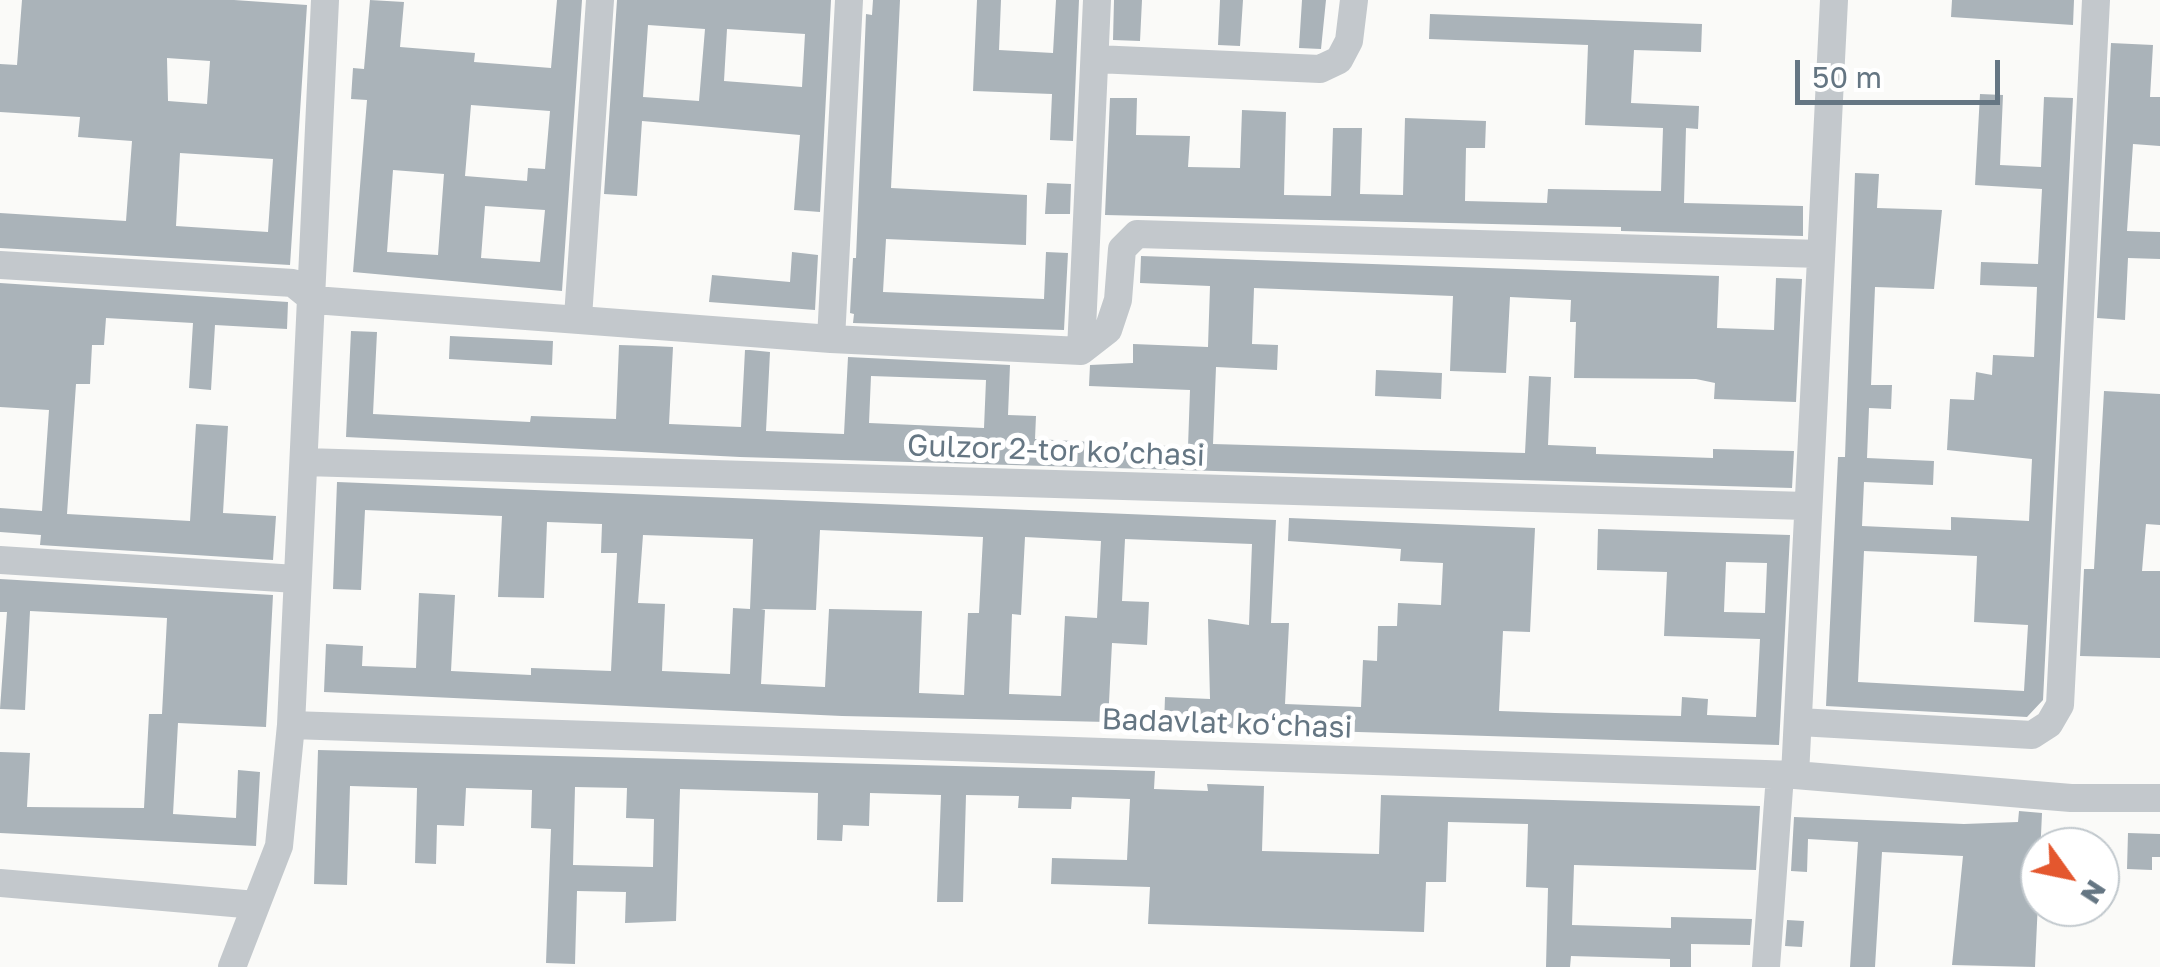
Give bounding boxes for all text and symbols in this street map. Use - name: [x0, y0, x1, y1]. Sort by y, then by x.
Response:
- scale bar: [1800, 40, 2005, 102]
- text: 50 m: [1812, 59, 1882, 95]
- street label: Gulzor 2-tor koʼchasi: [906, 428, 1206, 474]
- street label: Badavlat koʻchasi: [1101, 702, 1353, 746]
- north arrow: [2020, 827, 2120, 927]
- text: N: [2074, 875, 2114, 910]

